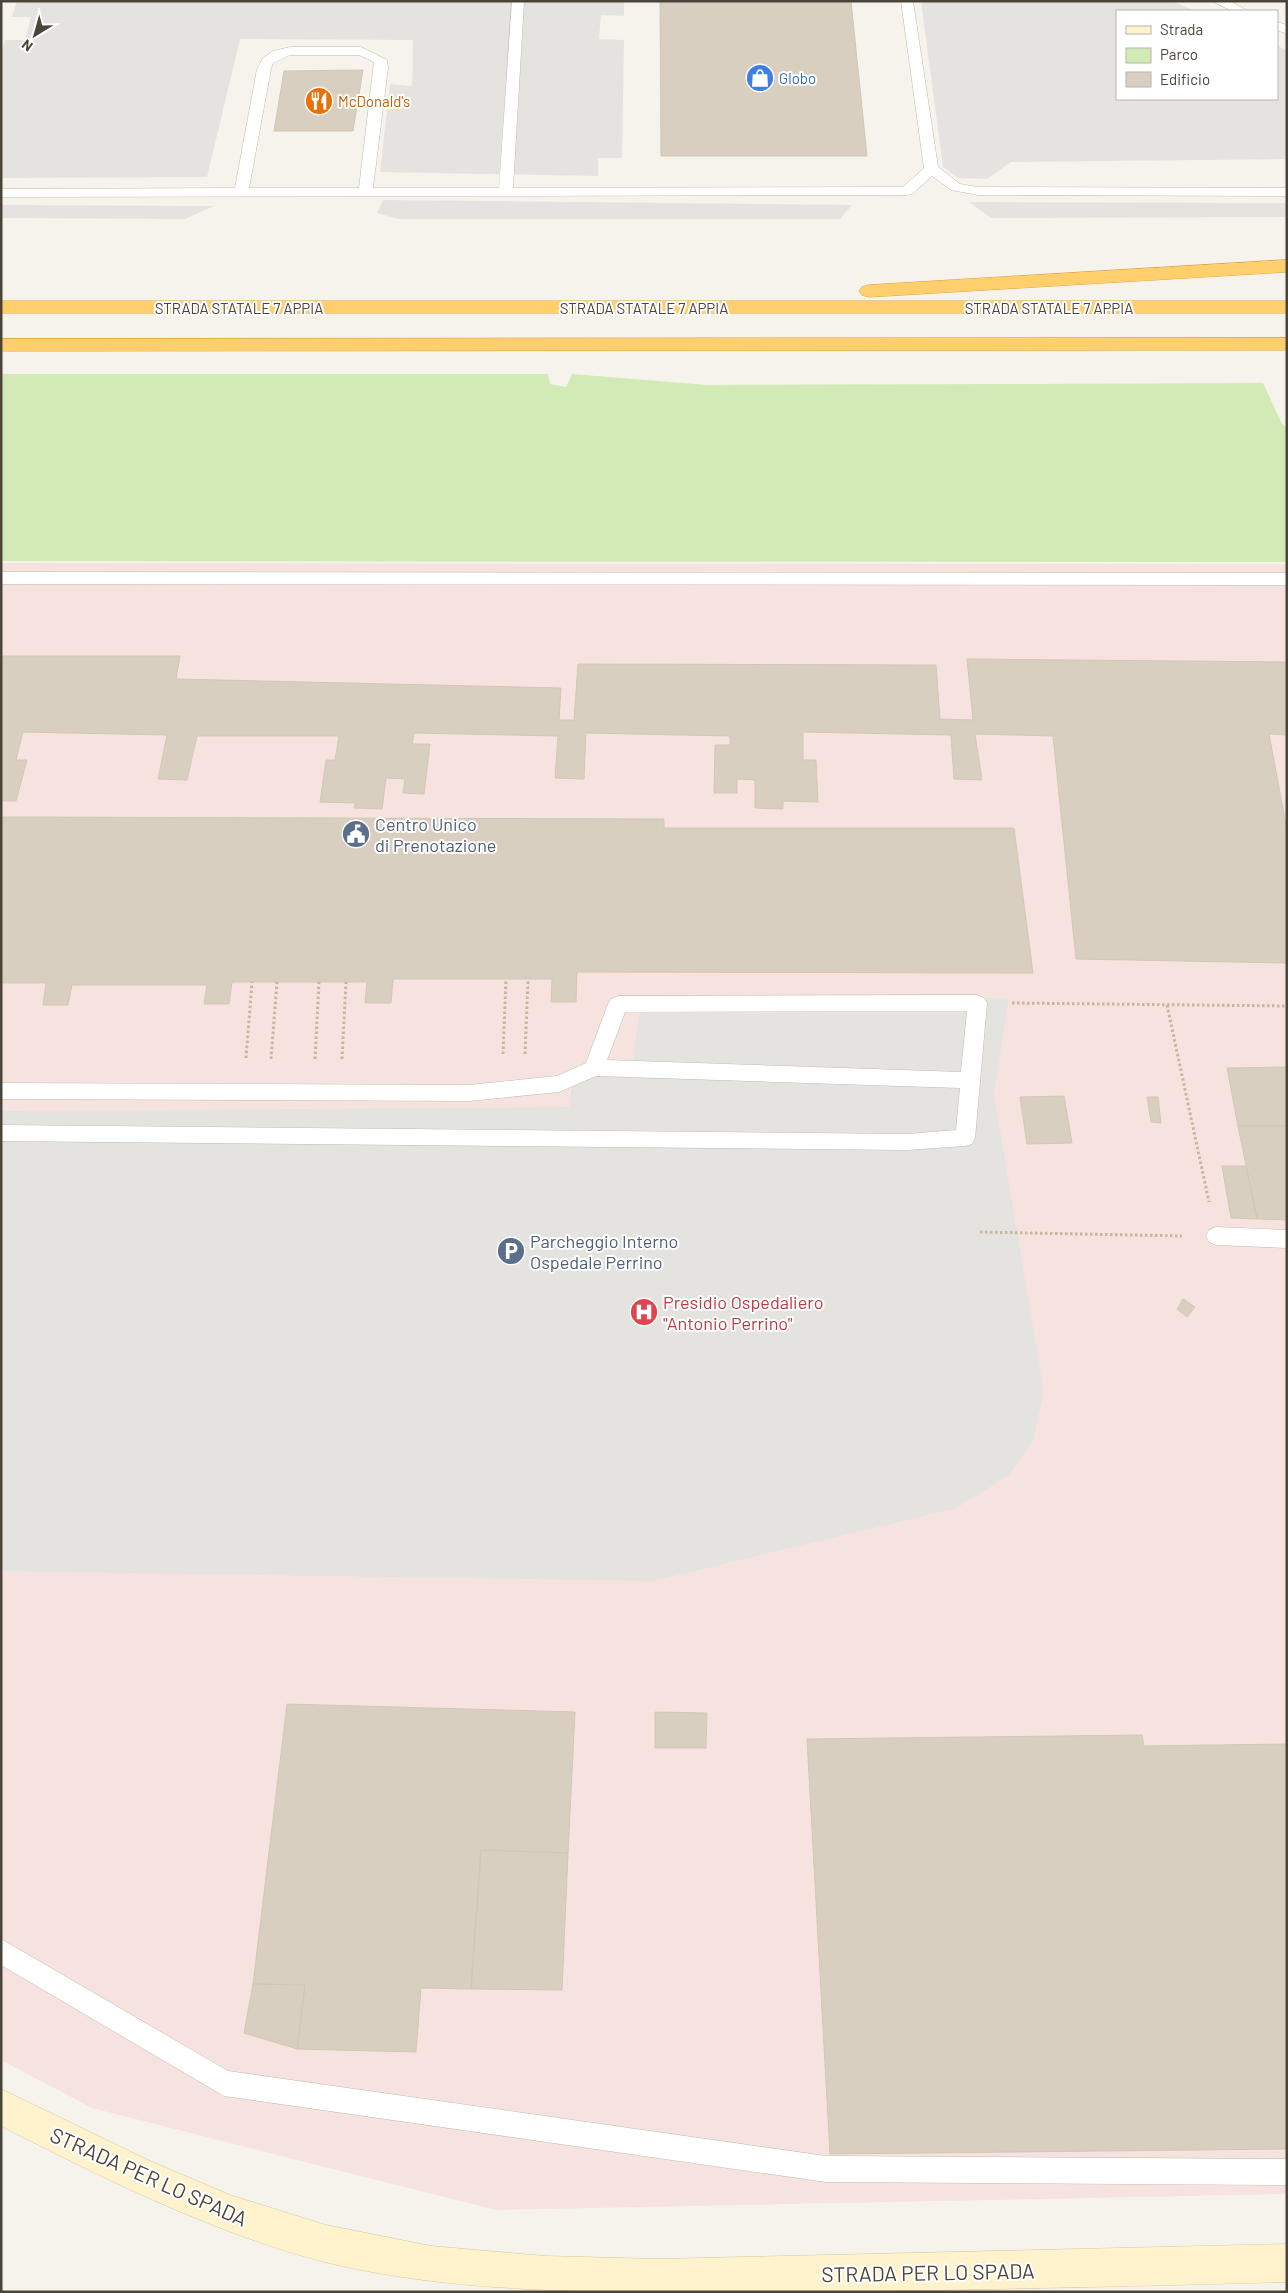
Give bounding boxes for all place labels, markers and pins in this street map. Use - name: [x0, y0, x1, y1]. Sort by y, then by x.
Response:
- shop icon: Globo: [745, 63, 775, 93]
- place label: Globo: [779, 69, 816, 87]
- restaurant icon: McDonald's: [304, 86, 334, 116]
- place label: McDonald's: [338, 92, 410, 110]
- place label: Centro Unico di Prenotazione: [375, 813, 496, 856]
- public building icon: Centro Unico di Prenotazione: [341, 819, 371, 849]
- place label: Parcheggio Interno Ospedale Perrino: [530, 1230, 678, 1273]
- parking icon: Parcheggio Interno Ospedale Perrino: [496, 1236, 526, 1266]
- place label: Presidio Ospedaliero "Antonio Perrino": [663, 1291, 824, 1334]
- hospital icon: Presidio Ospedaliero "Antonio Perrino": [629, 1297, 659, 1327]

